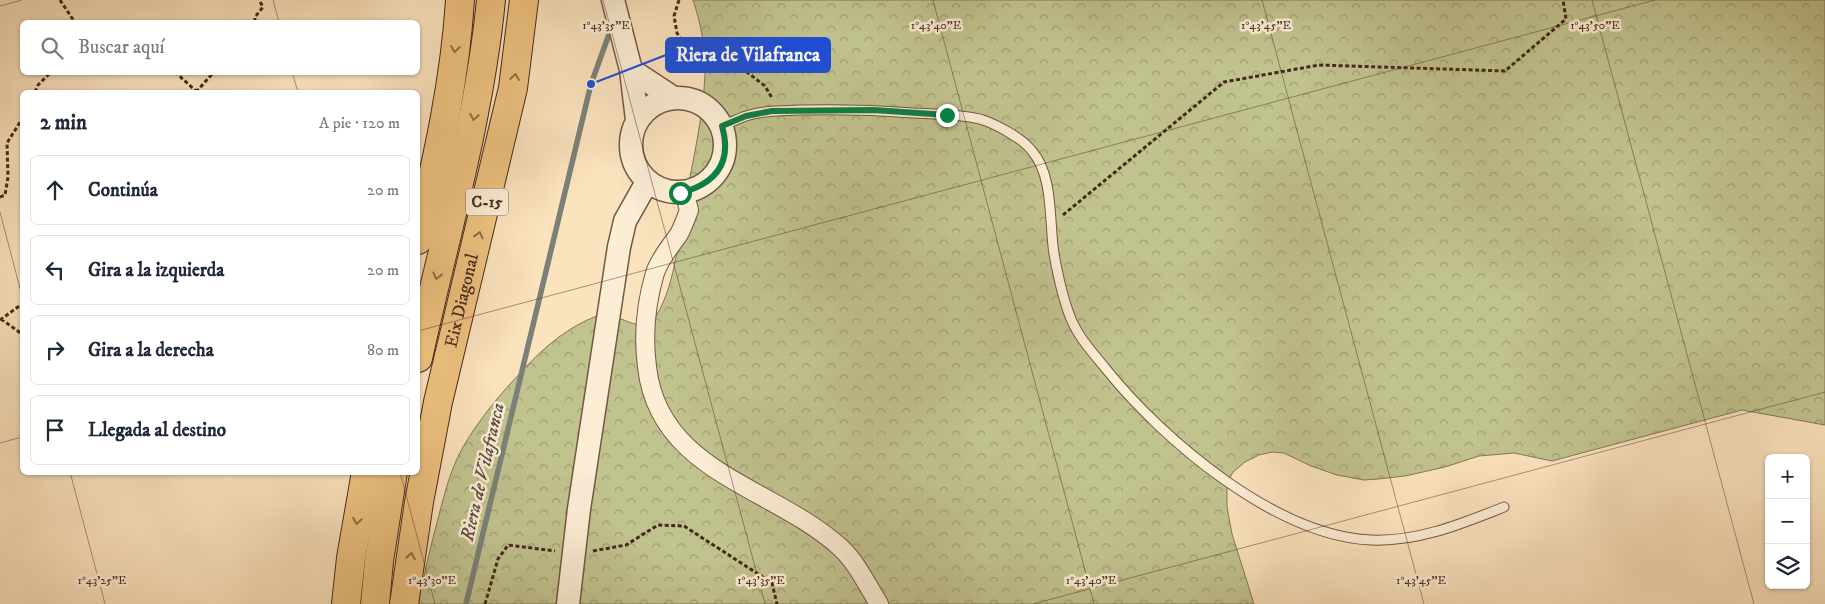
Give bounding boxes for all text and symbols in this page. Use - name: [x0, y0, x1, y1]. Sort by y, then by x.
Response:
- text: 1°43'35"E: [582, 18, 630, 33]
- text: 1°43'40"E: [911, 18, 962, 33]
- text: 1°43'45"E: [1241, 18, 1291, 33]
- text: 1°43'50"E: [1570, 18, 1620, 33]
- search box: [20, 20, 420, 75]
- icon: search: [38, 34, 66, 62]
- text: Buscar aquí: [78, 36, 164, 59]
- callout: Riera de Vilafranca: [666, 38, 830, 72]
- one-way arrow: [451, 44, 461, 53]
- text: Riera de Vilafranca: [676, 44, 821, 67]
- one-way arrow: [509, 73, 520, 81]
- route end: [936, 104, 959, 127]
- text: 2 min: [40, 110, 87, 136]
- text: A pie · 120 m: [319, 113, 400, 133]
- one-way arrow: [469, 113, 479, 122]
- icon: ahead: [41, 176, 69, 204]
- text: Continúa: [88, 179, 158, 202]
- text: 20 m: [367, 180, 399, 200]
- route start: [669, 182, 692, 205]
- road number: C-15: [466, 188, 508, 216]
- one-way arrow: [473, 232, 483, 240]
- street label: Eix Diagonal: [440, 251, 484, 350]
- icon: left: [41, 256, 69, 284]
- text: Gira a la izquierda: [88, 259, 224, 282]
- text: 20 m: [367, 260, 399, 280]
- one-way arrow: [432, 271, 443, 280]
- icon: right: [41, 336, 69, 364]
- text: Gira a la derecha: [88, 339, 214, 362]
- text: 80 m: [367, 340, 399, 360]
- water label: Riera de Vilafranca: [456, 401, 510, 544]
- icon: arrive: [41, 416, 69, 444]
- text: Llegada al destino: [88, 419, 226, 442]
- map controls: [1765, 454, 1810, 589]
- button: +: [1765, 454, 1810, 499]
- button: −: [1765, 499, 1810, 544]
- one-way arrow: [353, 516, 363, 525]
- button: layers: [1765, 544, 1810, 589]
- one-way arrow: [405, 551, 416, 559]
- text: 1°43'25"E: [78, 573, 127, 588]
- text: 1°43'30"E: [408, 573, 457, 588]
- text: 1°43'35"E: [737, 573, 785, 588]
- text: 1°43'40"E: [1066, 573, 1117, 588]
- text: 1°43'45"E: [1396, 573, 1446, 588]

